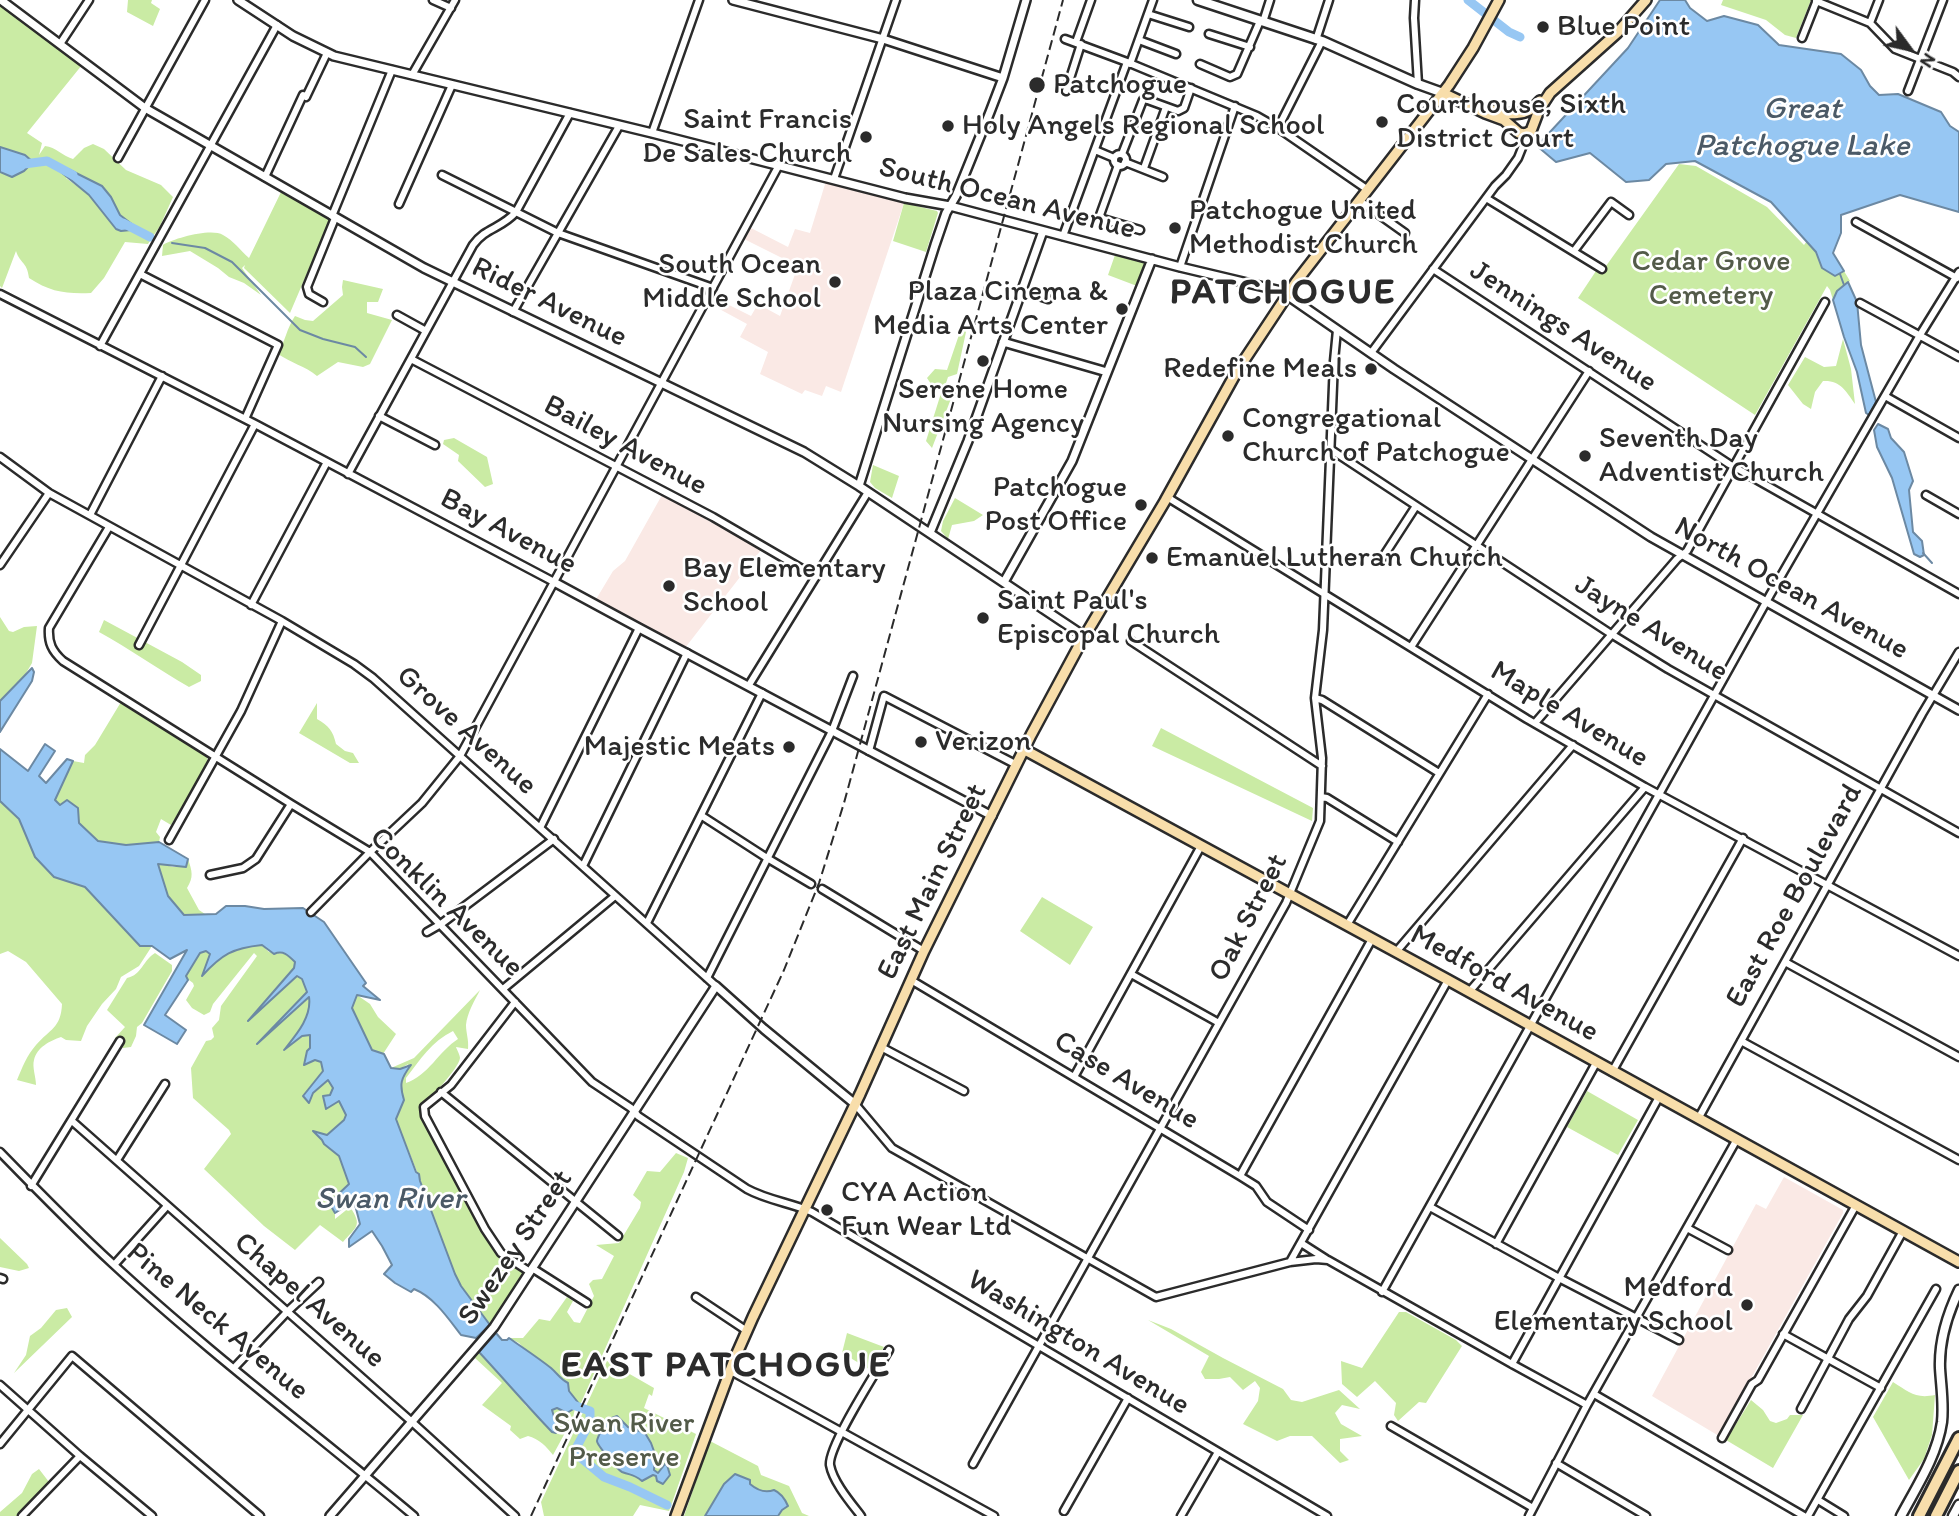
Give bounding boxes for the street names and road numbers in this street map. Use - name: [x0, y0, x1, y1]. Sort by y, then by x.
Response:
- street label: South Ocean Avenue: [875, 150, 1139, 248]
- street label: Rider Avenue: [465, 250, 633, 356]
- street label: Jennings Avenue: [1463, 253, 1663, 401]
- street label: Bailey Avenue: [537, 388, 713, 504]
- street label: Bay Avenue: [434, 481, 582, 583]
- street label: North Ocean Avenue: [1667, 510, 1915, 668]
- street label: Jayne Avenue: [1568, 568, 1734, 690]
- street label: Maple Avenue: [1483, 654, 1655, 776]
- street label: Grove Avenue: [388, 659, 544, 803]
- street label: East Main Street: [870, 778, 996, 986]
- street label: East Roe Boulevard: [1719, 778, 1871, 1014]
- street label: Conklin Avenue: [361, 820, 531, 986]
- street label: Oak Street: [1201, 848, 1297, 988]
- street label: Medford Avenue: [1403, 917, 1605, 1051]
- street label: Case Avenue: [1047, 1024, 1205, 1138]
- street label: Swezey Street: [451, 1163, 581, 1333]
- street label: Chapel Avenue: [226, 1225, 392, 1377]
- street label: Pine Neck Avenue: [118, 1235, 316, 1409]
- street label: Washington Avenue: [960, 1262, 1196, 1424]

